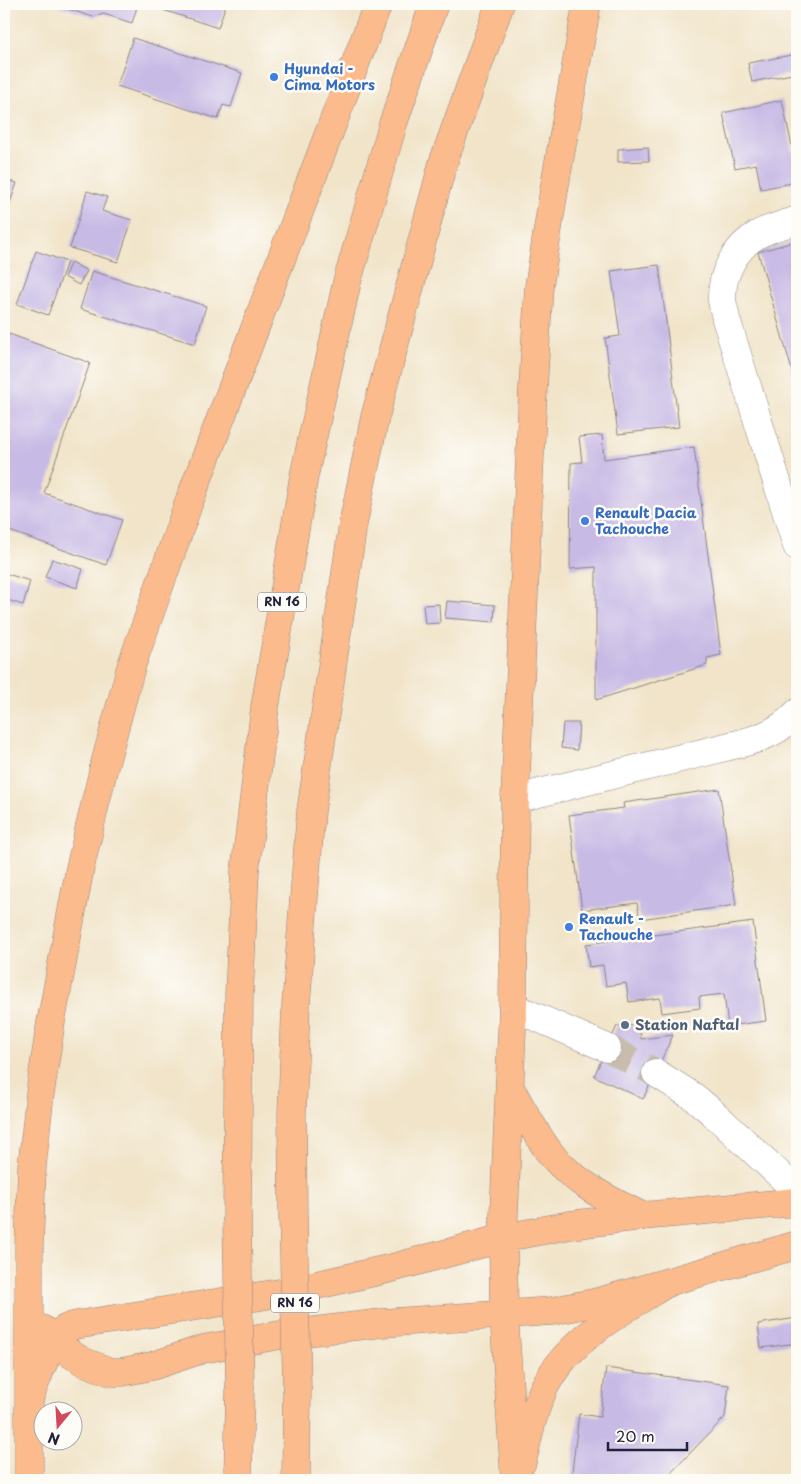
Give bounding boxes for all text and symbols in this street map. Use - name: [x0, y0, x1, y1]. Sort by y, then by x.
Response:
- place label: Hyundai - Cima Motors: [284, 58, 375, 95]
- marker: Hyundai - Cima Motors: [268, 71, 280, 83]
- place label: Renault Dacia Tachouche: [595, 502, 697, 539]
- marker: Renault Dacia Tachouche: [579, 515, 591, 527]
- road number: RN 16: [258, 592, 306, 612]
- place label: Renault - Tachouche: [579, 908, 653, 945]
- marker: Renault - Tachouche: [563, 921, 575, 933]
- place label: Station Naftal: [635, 1014, 739, 1035]
- marker: Station Naftal: [619, 1019, 631, 1031]
- road number: RN 16: [271, 1294, 319, 1312]
- north arrow: [32, 1402, 82, 1452]
- scale bar: [608, 1419, 687, 1451]
- text: 20 m: [616, 1424, 655, 1447]
- text: N: [45, 1427, 62, 1451]

